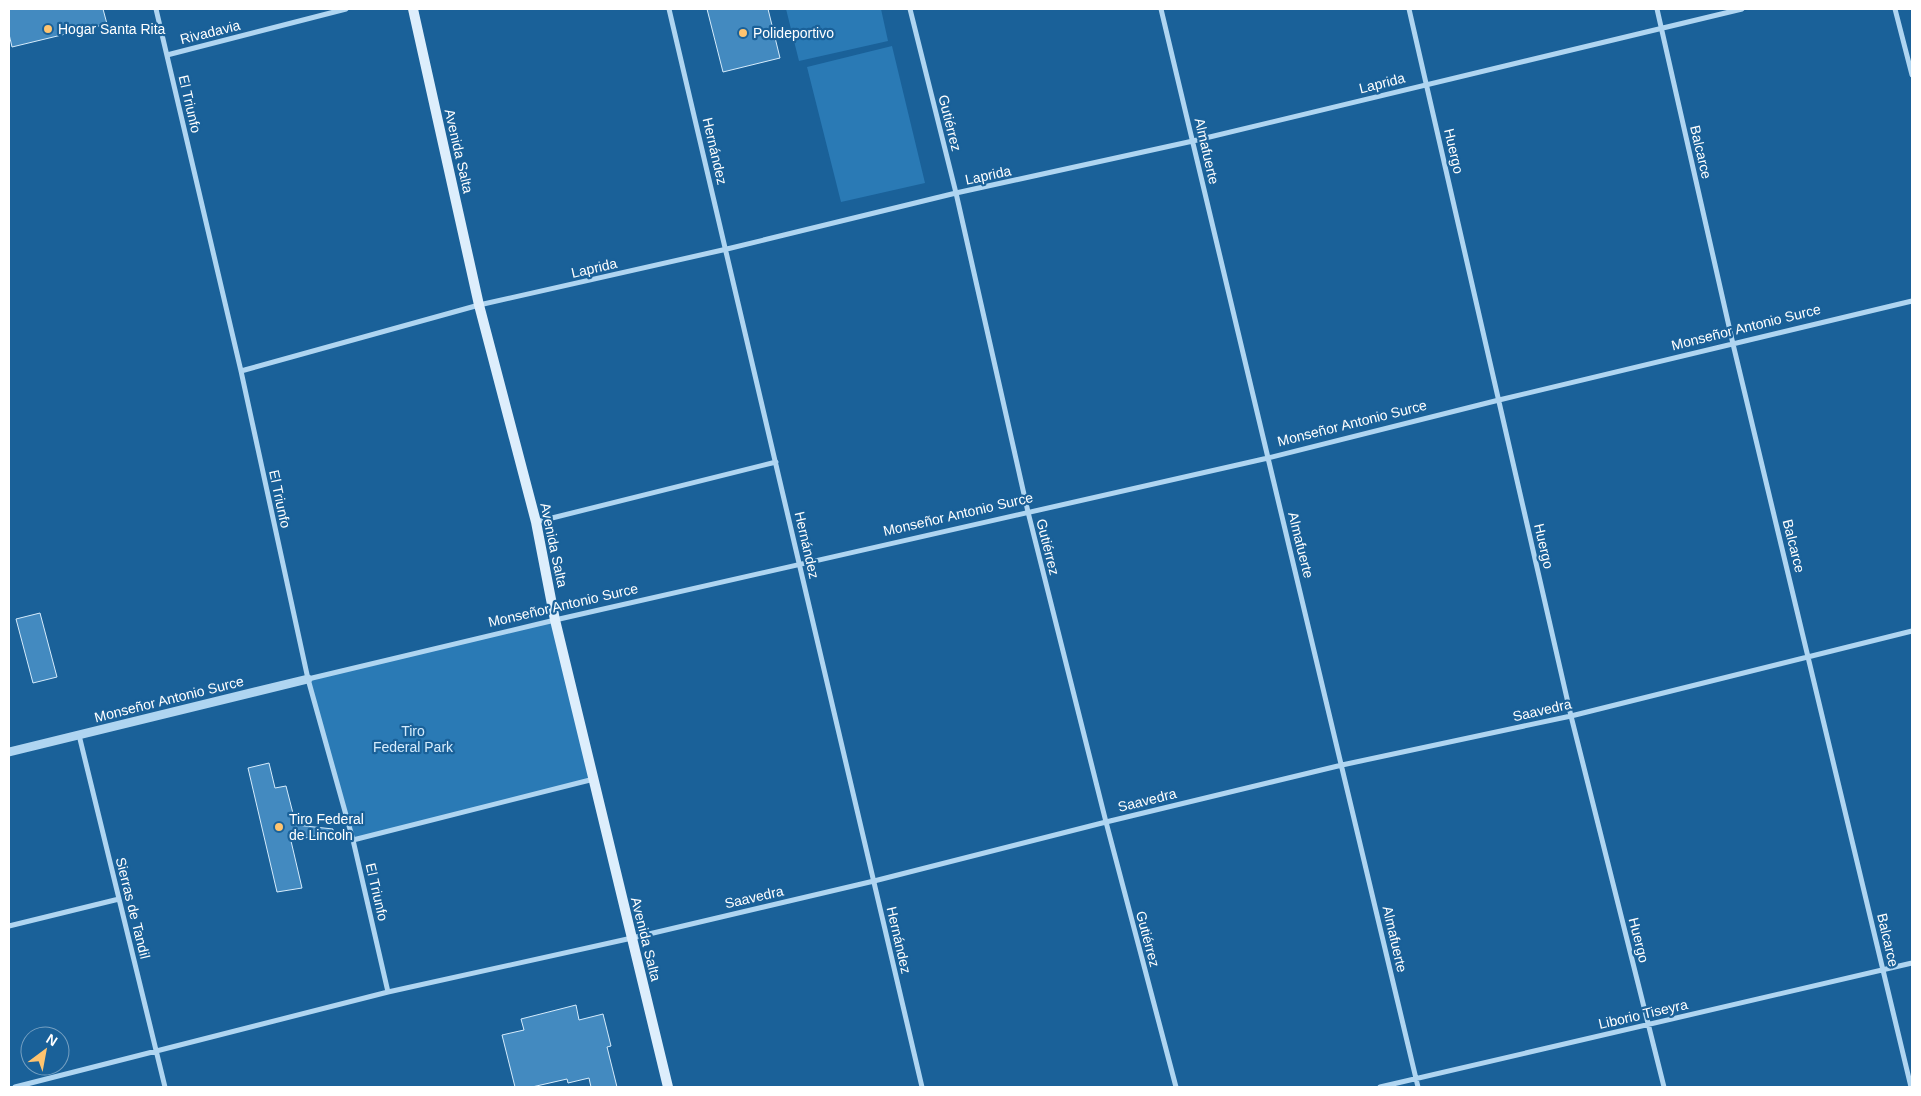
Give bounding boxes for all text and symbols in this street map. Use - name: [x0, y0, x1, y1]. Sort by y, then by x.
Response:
- street label: Rivadavia: [178, 17, 242, 47]
- place label: Hogar Santa Rita: [58, 21, 166, 37]
- marker: Hogar Santa Rita: [42, 23, 54, 35]
- place label: Polideportivo: [753, 25, 834, 41]
- marker: Polideportivo: [737, 27, 749, 39]
- street label: Laprida: [1357, 70, 1407, 96]
- street label: El Triunfo: [176, 73, 204, 135]
- street label: Gutiérrez: [935, 93, 965, 153]
- street label: Avenida Salta: [442, 107, 477, 195]
- street label: Hernández: [700, 116, 730, 186]
- street label: Almafuerte: [1192, 116, 1222, 186]
- street label: Balcarce: [1687, 124, 1715, 181]
- street label: Huergo: [1441, 127, 1467, 175]
- street label: Laprida: [963, 162, 1013, 188]
- street label: Laprida: [569, 255, 619, 281]
- street label: Monseñor Antonio Surce: [1670, 301, 1823, 353]
- street label: Monseñor Antonio Surce: [1276, 397, 1429, 449]
- street label: El Triunfo: [266, 468, 294, 530]
- street label: Monseñor Antonio Surce: [882, 489, 1035, 539]
- street label: Avenida Salta: [537, 501, 571, 589]
- street label: Hernández: [792, 510, 822, 580]
- street label: Almafuerte: [1285, 510, 1317, 580]
- street label: Gutiérrez: [1033, 517, 1063, 577]
- street label: Balcarce: [1780, 518, 1808, 575]
- street label: Huergo: [1531, 522, 1557, 570]
- street label: Monseñor Antonio Surce: [487, 580, 640, 630]
- street label: Monseñor Antonio Surce: [93, 673, 246, 725]
- street label: Saavedra: [1511, 695, 1573, 725]
- park label: Tiro Federal Park: [373, 723, 454, 755]
- street label: Saavedra: [1116, 785, 1178, 815]
- place label: Tiro Federal de Lincoln: [289, 811, 364, 843]
- marker: Tiro Federal de Lincoln: [273, 821, 285, 833]
- street label: Sierras de Tandil: [113, 856, 153, 960]
- street label: El Triunfo: [363, 861, 391, 923]
- street label: Saavedra: [723, 882, 785, 912]
- street label: Avenida Salta: [628, 895, 664, 983]
- street label: Almafuerte: [1380, 904, 1410, 974]
- street label: Hernández: [884, 905, 914, 975]
- street label: Gutiérrez: [1133, 909, 1163, 969]
- street label: Balcarce: [1874, 912, 1902, 969]
- street label: Huergo: [1626, 916, 1652, 964]
- street label: Liborio Tiseyra: [1597, 996, 1689, 1032]
- north arrow: [20, 1026, 70, 1076]
- text: N: [43, 1031, 60, 1049]

